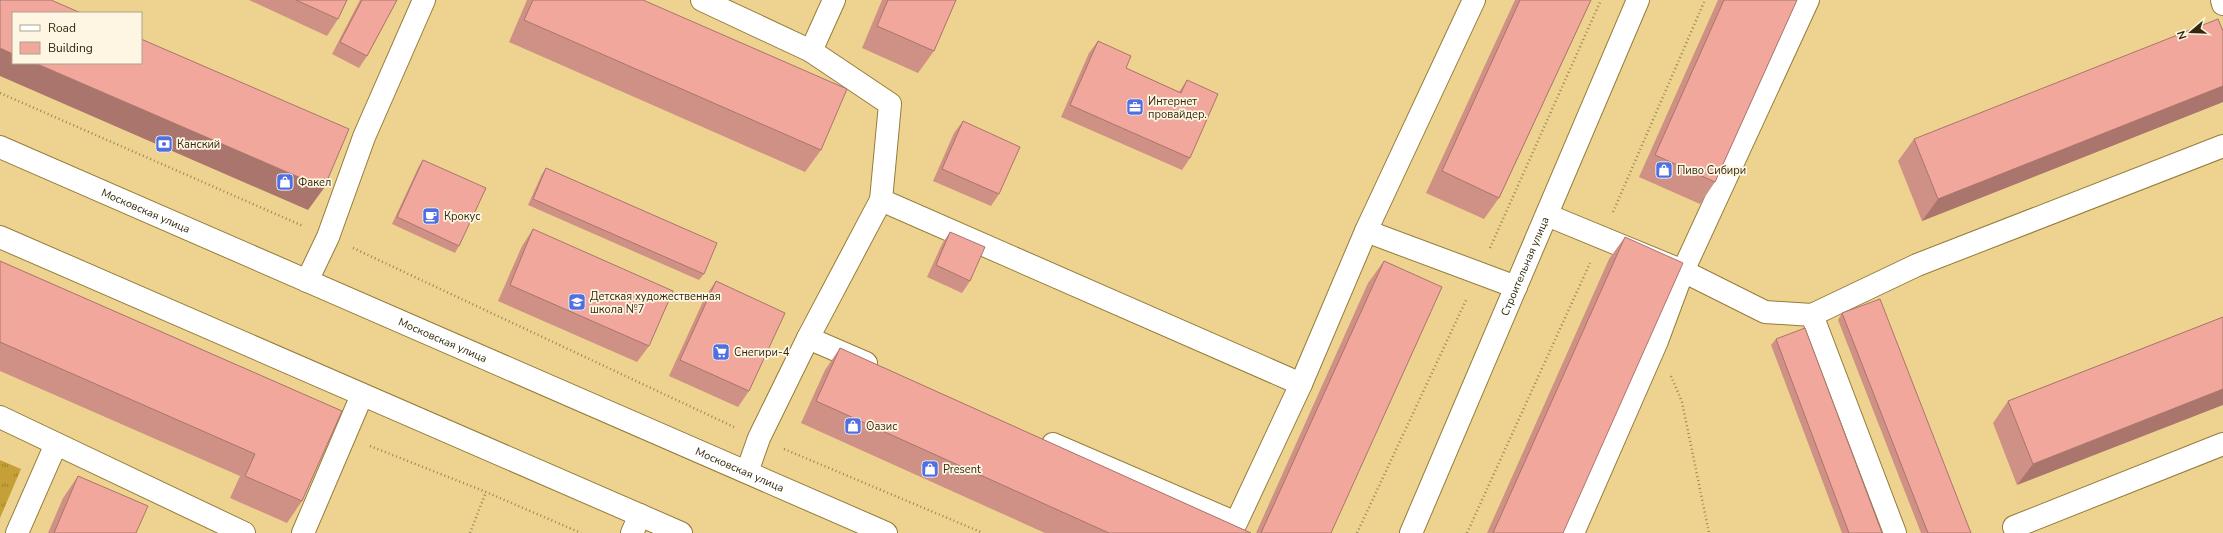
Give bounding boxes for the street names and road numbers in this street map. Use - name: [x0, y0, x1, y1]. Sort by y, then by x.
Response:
- street label: Московская улица: [99, 185, 192, 237]
- street label: Строительная улица: [1497, 214, 1553, 318]
- street label: Московская улица: [396, 314, 489, 366]
- street label: Московская улица: [693, 444, 786, 496]

